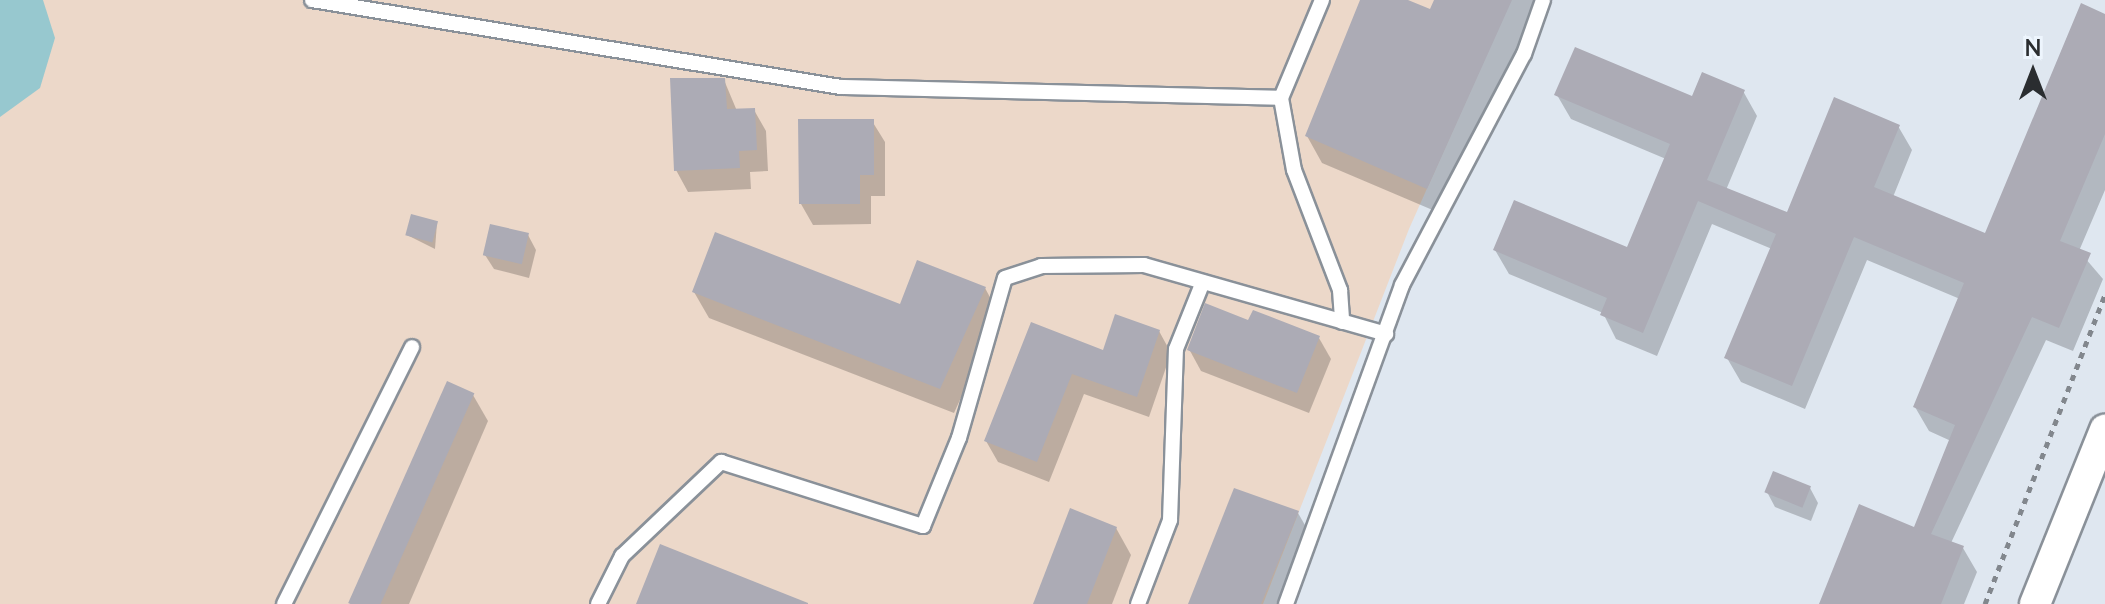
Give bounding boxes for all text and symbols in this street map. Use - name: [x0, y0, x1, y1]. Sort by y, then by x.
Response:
- north arrow: [1993, 32, 2073, 112]
- text: N: [2025, 34, 2041, 61]

